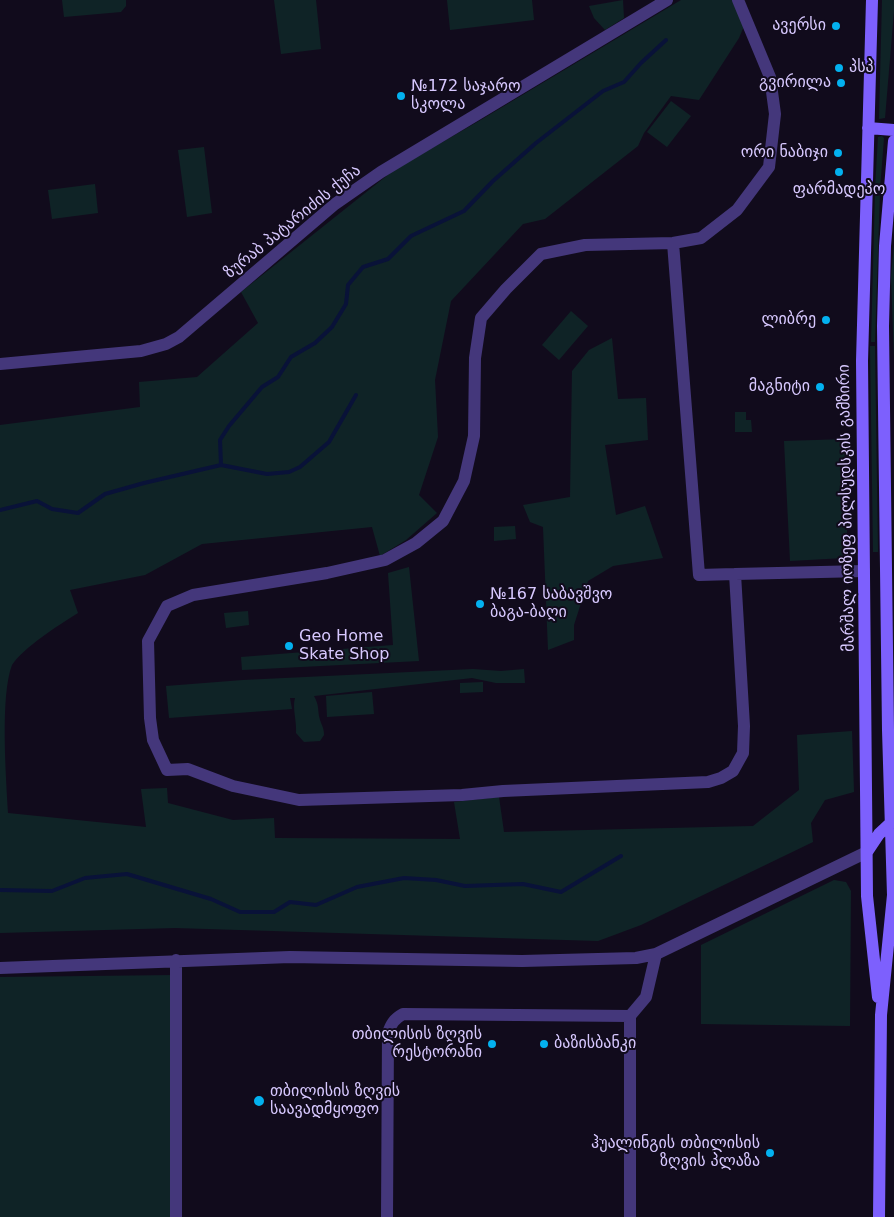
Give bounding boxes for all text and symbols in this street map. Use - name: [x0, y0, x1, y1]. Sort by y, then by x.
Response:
- place label: ავერსი: [772, 16, 826, 36]
- marker: ავერსი: [830, 20, 842, 32]
- place label: პსპ: [849, 58, 874, 78]
- marker: პსპ: [833, 62, 845, 74]
- place label: გვირილა: [759, 73, 831, 93]
- place label: №172 საჯარო სკოლა: [411, 77, 520, 115]
- marker: გვირილა: [835, 77, 847, 89]
- marker: №172 საჯარო სკოლა: [395, 90, 407, 102]
- place label: ორი ნაბიჯი: [741, 143, 828, 163]
- marker: ორი ნაბიჯი: [832, 147, 844, 159]
- street label: ზურაბ პატარიძის ქუჩა: [221, 161, 365, 283]
- marker: ფარმადეპო: [833, 166, 845, 178]
- place label: ფარმადეპო: [793, 180, 885, 200]
- place label: ლიბრე: [762, 310, 816, 330]
- marker: ლიბრე: [820, 314, 832, 326]
- street label: მარშალ იოზეფ პილსუდსკის გამზირი: [835, 364, 859, 652]
- place label: მაგნიტი: [749, 377, 810, 397]
- marker: მაგნიტი: [814, 381, 826, 393]
- place label: №167 საბავშვო ბაგა-ბაღი: [490, 585, 612, 623]
- marker: №167 საბავშვო ბაგა-ბაღი: [474, 598, 486, 610]
- place label: Geo Home Skate Shop: [299, 627, 389, 665]
- marker: Geo Home Skate Shop: [283, 640, 295, 652]
- place label: თბილისის ზღვის რესტორანი: [352, 1025, 482, 1063]
- place label: ბაზისბანკი: [554, 1034, 636, 1054]
- marker: თბილისის ზღვის რესტორანი: [486, 1038, 498, 1050]
- marker: ბაზისბანკი: [538, 1038, 550, 1050]
- place label: თბილისის ზღვის საავადმყოფო: [270, 1082, 400, 1120]
- marker: თბილისის ზღვის საავადმყოფო: [252, 1094, 266, 1108]
- place label: ჰუალინგის თბილისის ზღვის პლაზა: [591, 1134, 760, 1172]
- marker: ჰუალინგის თბილისის ზღვის პლაზა: [764, 1147, 776, 1159]

